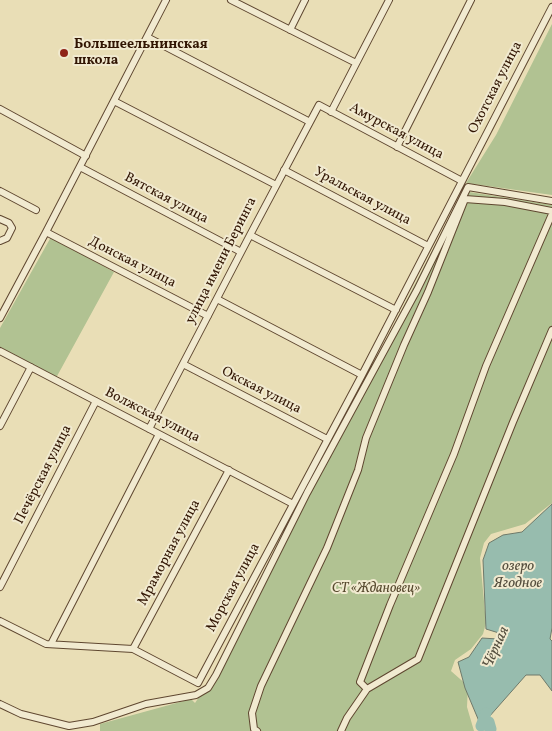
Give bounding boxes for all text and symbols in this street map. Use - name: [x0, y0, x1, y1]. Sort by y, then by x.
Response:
- place label: Большеельнинская школа: [74, 37, 208, 70]
- street label: Охотская улица: [465, 39, 527, 137]
- marker: Большеельнинская школа: [58, 47, 70, 59]
- street label: Амурская улица: [346, 100, 446, 164]
- street label: Уральская улица: [311, 164, 413, 230]
- street label: Вятская улица: [121, 170, 211, 228]
- street label: улица имени Беринга: [183, 195, 261, 327]
- street label: Донская улица: [85, 234, 179, 292]
- street label: Окская улица: [218, 364, 304, 418]
- street label: Волжская улица: [102, 385, 202, 447]
- street label: Печёрская улица: [12, 423, 76, 527]
- street label: Мраморная улица: [135, 497, 205, 609]
- street label: Морская улица: [204, 541, 264, 635]
- water label: озеро Ягодное: [494, 558, 542, 593]
- park label: СТ «Ждановец»: [332, 581, 420, 597]
- water label: Чёрная: [480, 624, 514, 672]

